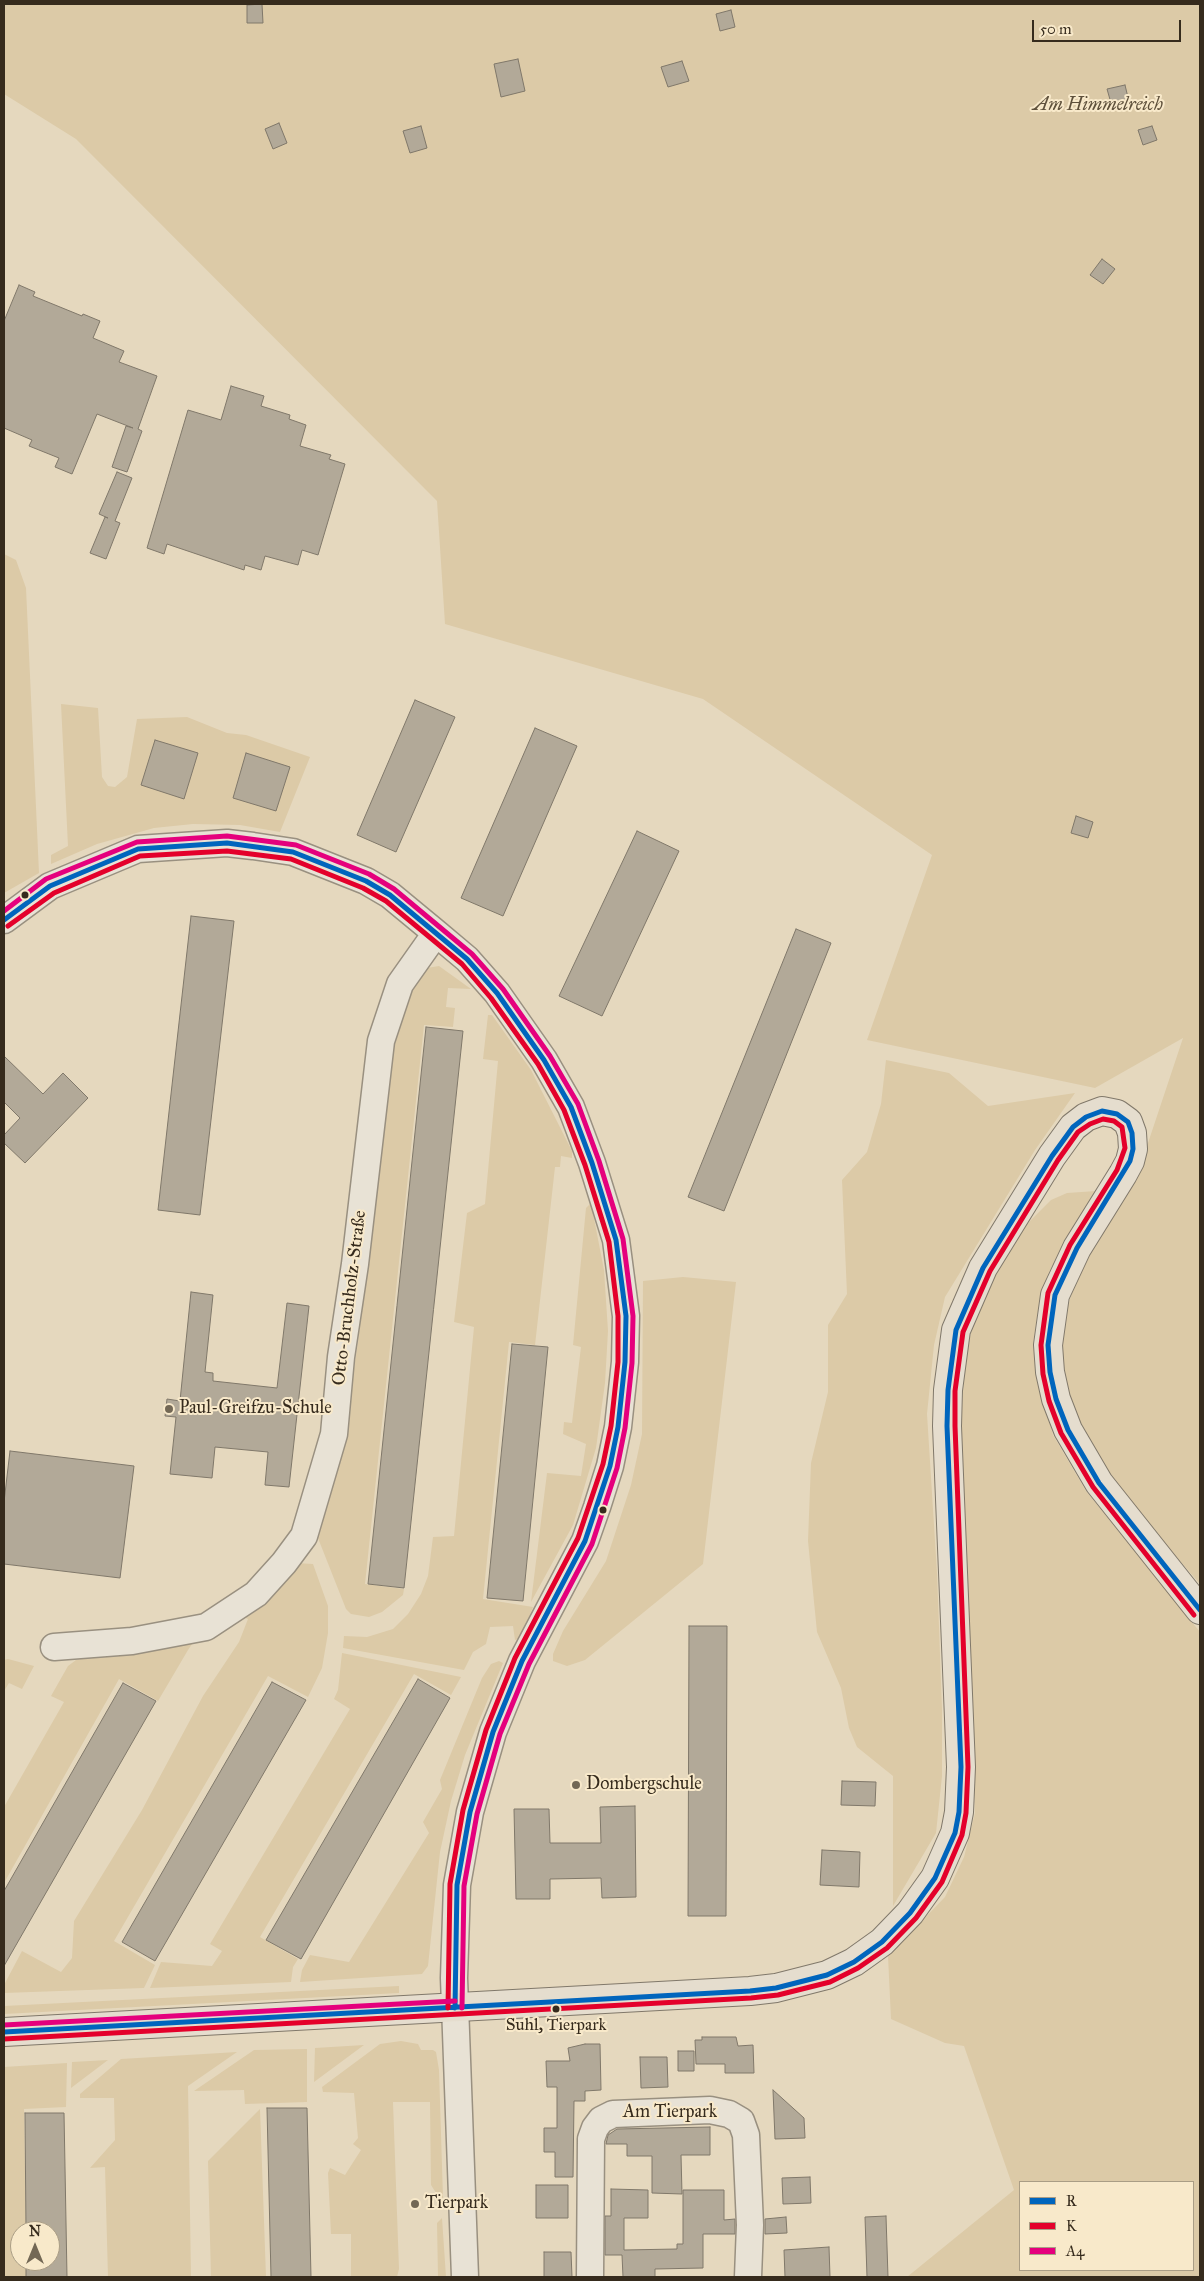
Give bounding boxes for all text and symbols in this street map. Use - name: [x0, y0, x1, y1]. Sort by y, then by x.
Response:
- scale bar: [1034, 10, 1183, 42]
- text: 50 m: [1040, 20, 1072, 38]
- park label: Am Himmelreich: [1033, 95, 1163, 117]
- unlabelled marker: [20, 890, 30, 900]
- street label: Otto-Bruchholz-Straße: [329, 1209, 371, 1387]
- place label: Paul-Greifzu-Schule: [179, 1398, 332, 1420]
- marker: Paul-Greifzu-Schule: [163, 1403, 175, 1415]
- unlabelled marker: [598, 1505, 608, 1515]
- place label: Dombergschule: [586, 1774, 702, 1796]
- marker: Dombergschule: [570, 1779, 582, 1791]
- marker: Suhl, Tierpark: [551, 2004, 561, 2014]
- place label: Suhl, Tierpark: [506, 2016, 606, 2036]
- street label: Am Tierpark: [623, 2102, 717, 2124]
- legend: [1019, 2181, 1194, 2271]
- text: R: [1066, 2192, 1077, 2210]
- place label: Tierpark: [425, 2193, 488, 2215]
- marker: Tierpark: [409, 2198, 421, 2210]
- text: K: [1066, 2217, 1077, 2235]
- north arrow: [10, 2221, 60, 2271]
- text: N: [29, 2223, 41, 2240]
- text: A4: [1066, 2242, 1084, 2260]

